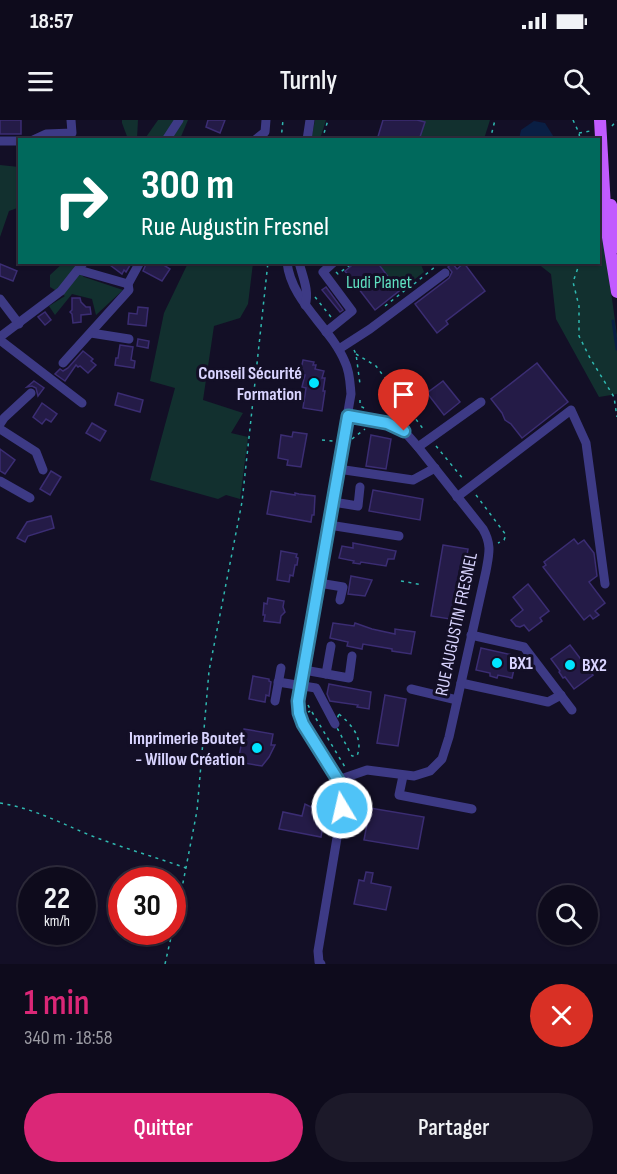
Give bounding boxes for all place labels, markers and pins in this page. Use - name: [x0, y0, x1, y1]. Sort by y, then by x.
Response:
- place label: Conseil Sécurité Formation: [198, 363, 302, 405]
- pin: [378, 369, 429, 431]
- marker: Conseil Sécurité Formation: [307, 376, 321, 390]
- place label: BX1: [509, 653, 533, 674]
- place label: BX2: [582, 655, 607, 676]
- marker: BX1: [490, 656, 504, 670]
- marker: BX2: [563, 658, 577, 672]
- place label: Imprimerie Boutet - Willow Création: [129, 728, 245, 770]
- marker: Imprimerie Boutet - Willow Création: [250, 741, 264, 755]

